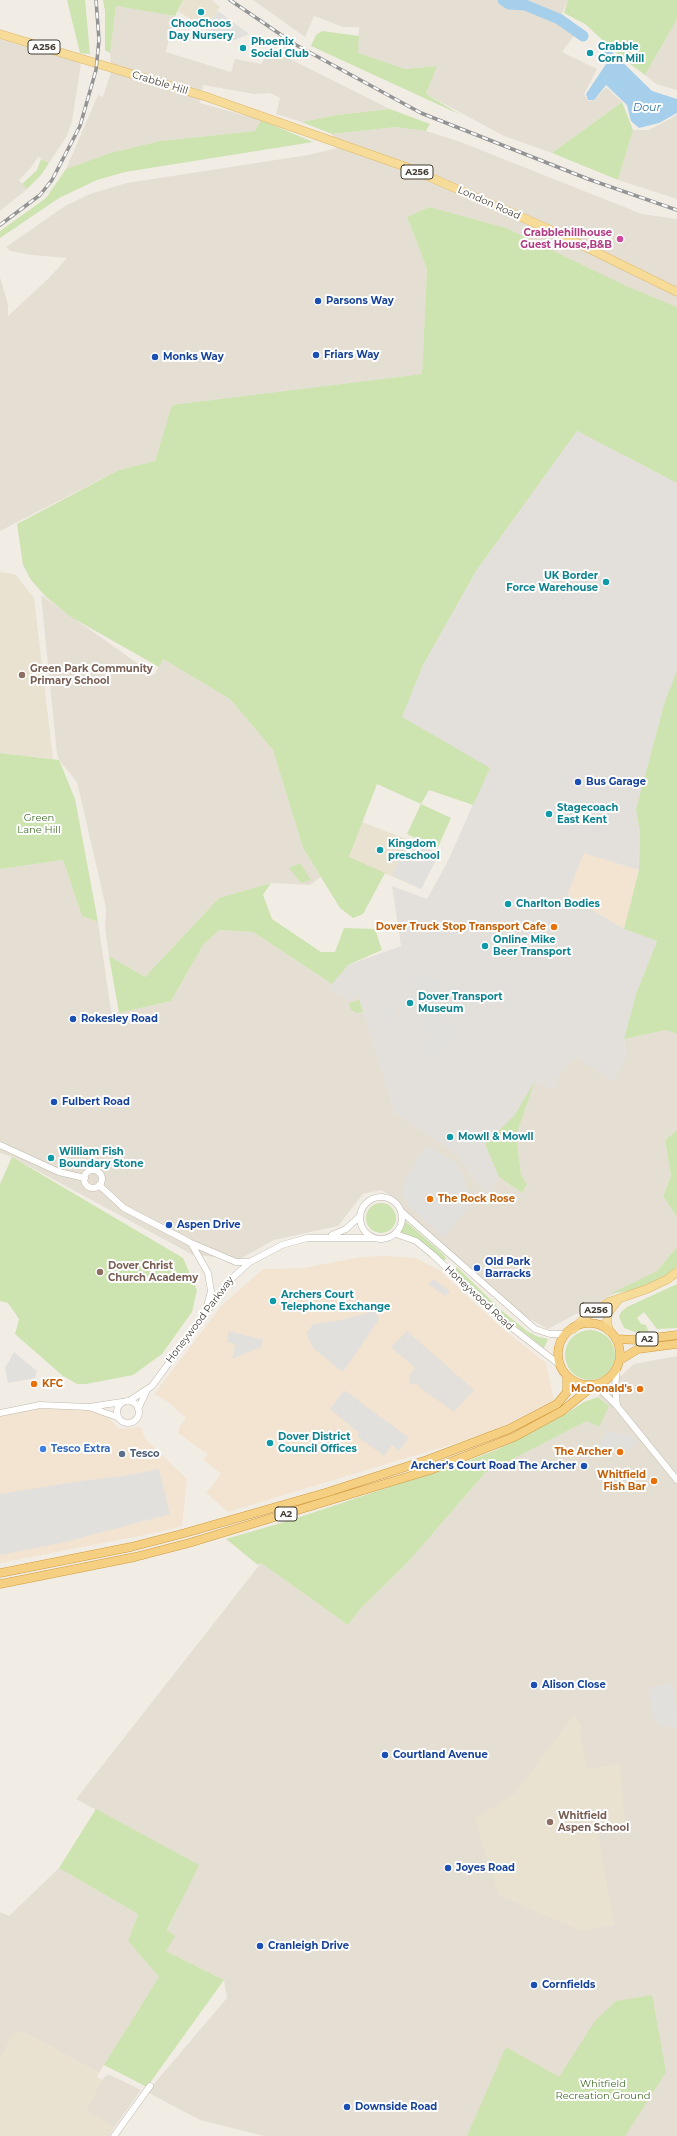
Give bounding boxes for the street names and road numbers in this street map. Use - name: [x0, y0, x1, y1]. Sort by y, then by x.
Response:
- road number: A256: [28, 40, 60, 54]
- street label: Crabble Hill: [131, 69, 189, 97]
- road number: A256: [401, 165, 433, 179]
- street label: London Road: [456, 184, 522, 222]
- street label: Honeywood Road: [442, 1263, 516, 1333]
- street label: Honeywood Parkway: [163, 1274, 237, 1366]
- road number: A256: [580, 1303, 612, 1317]
- road number: A2: [636, 1332, 658, 1346]
- road number: A2: [275, 1507, 297, 1521]

